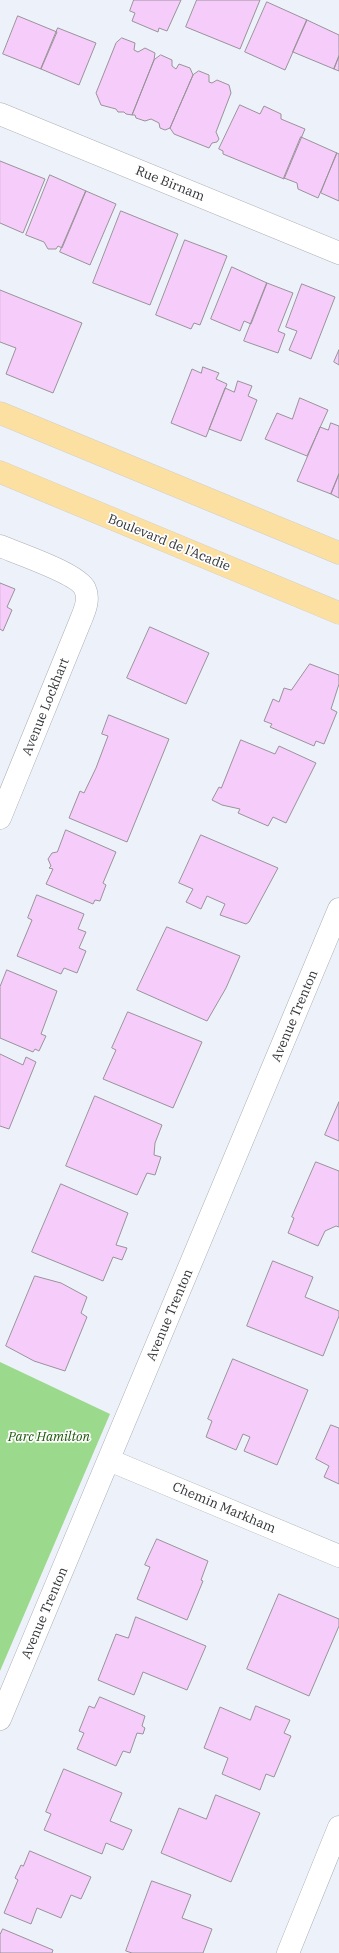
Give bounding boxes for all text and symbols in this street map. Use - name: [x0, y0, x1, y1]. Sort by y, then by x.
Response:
- street label: Rue Birnam: [133, 163, 207, 205]
- street label: Boulevard de l'Acadie: [105, 511, 233, 575]
- street label: Avenue Lockhart: [19, 656, 73, 758]
- street label: Avenue Trenton: [269, 968, 321, 1064]
- street label: Avenue Trenton: [144, 1267, 196, 1363]
- park label: Parc Hamilton: [8, 1429, 90, 1445]
- street label: Chemin Markham: [170, 1479, 278, 1537]
- street label: Avenue Trenton: [19, 1565, 71, 1661]

